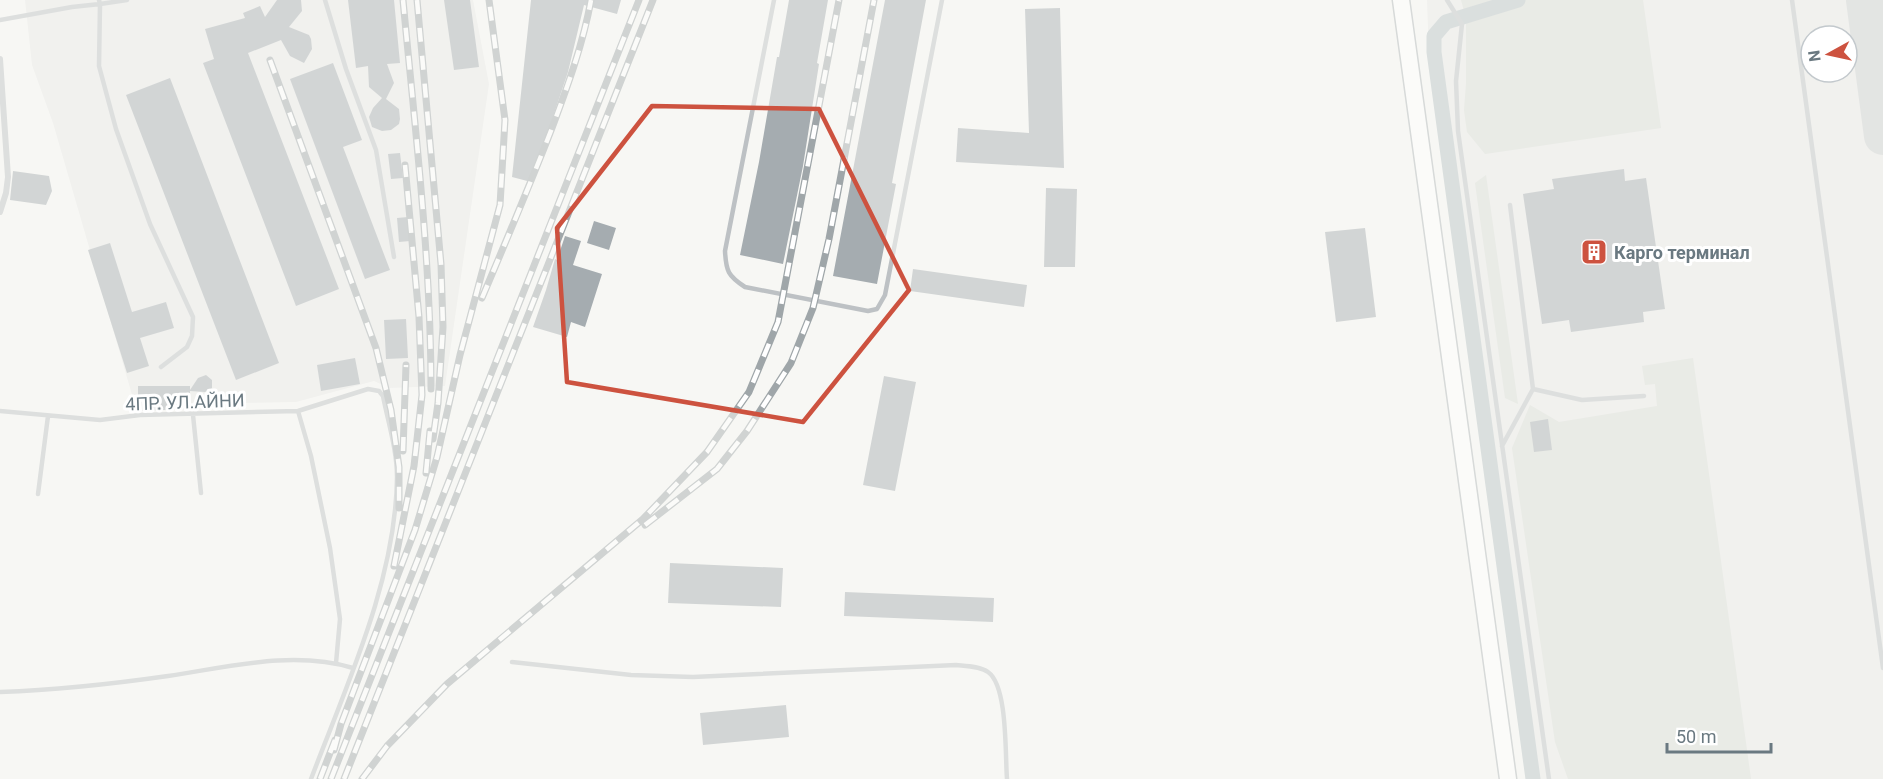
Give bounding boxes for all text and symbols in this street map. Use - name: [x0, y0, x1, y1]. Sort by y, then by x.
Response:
- north arrow: [1799, 24, 1859, 84]
- text: N: [1804, 49, 1825, 63]
- building icon: Карго терминал: [1579, 237, 1609, 267]
- place label: Карго терминал: [1614, 242, 1750, 263]
- street label: 4ПР. УЛ.АЙНИ: [125, 389, 245, 415]
- scale bar: [1667, 716, 1770, 754]
- text: 50 m: [1676, 726, 1716, 747]

